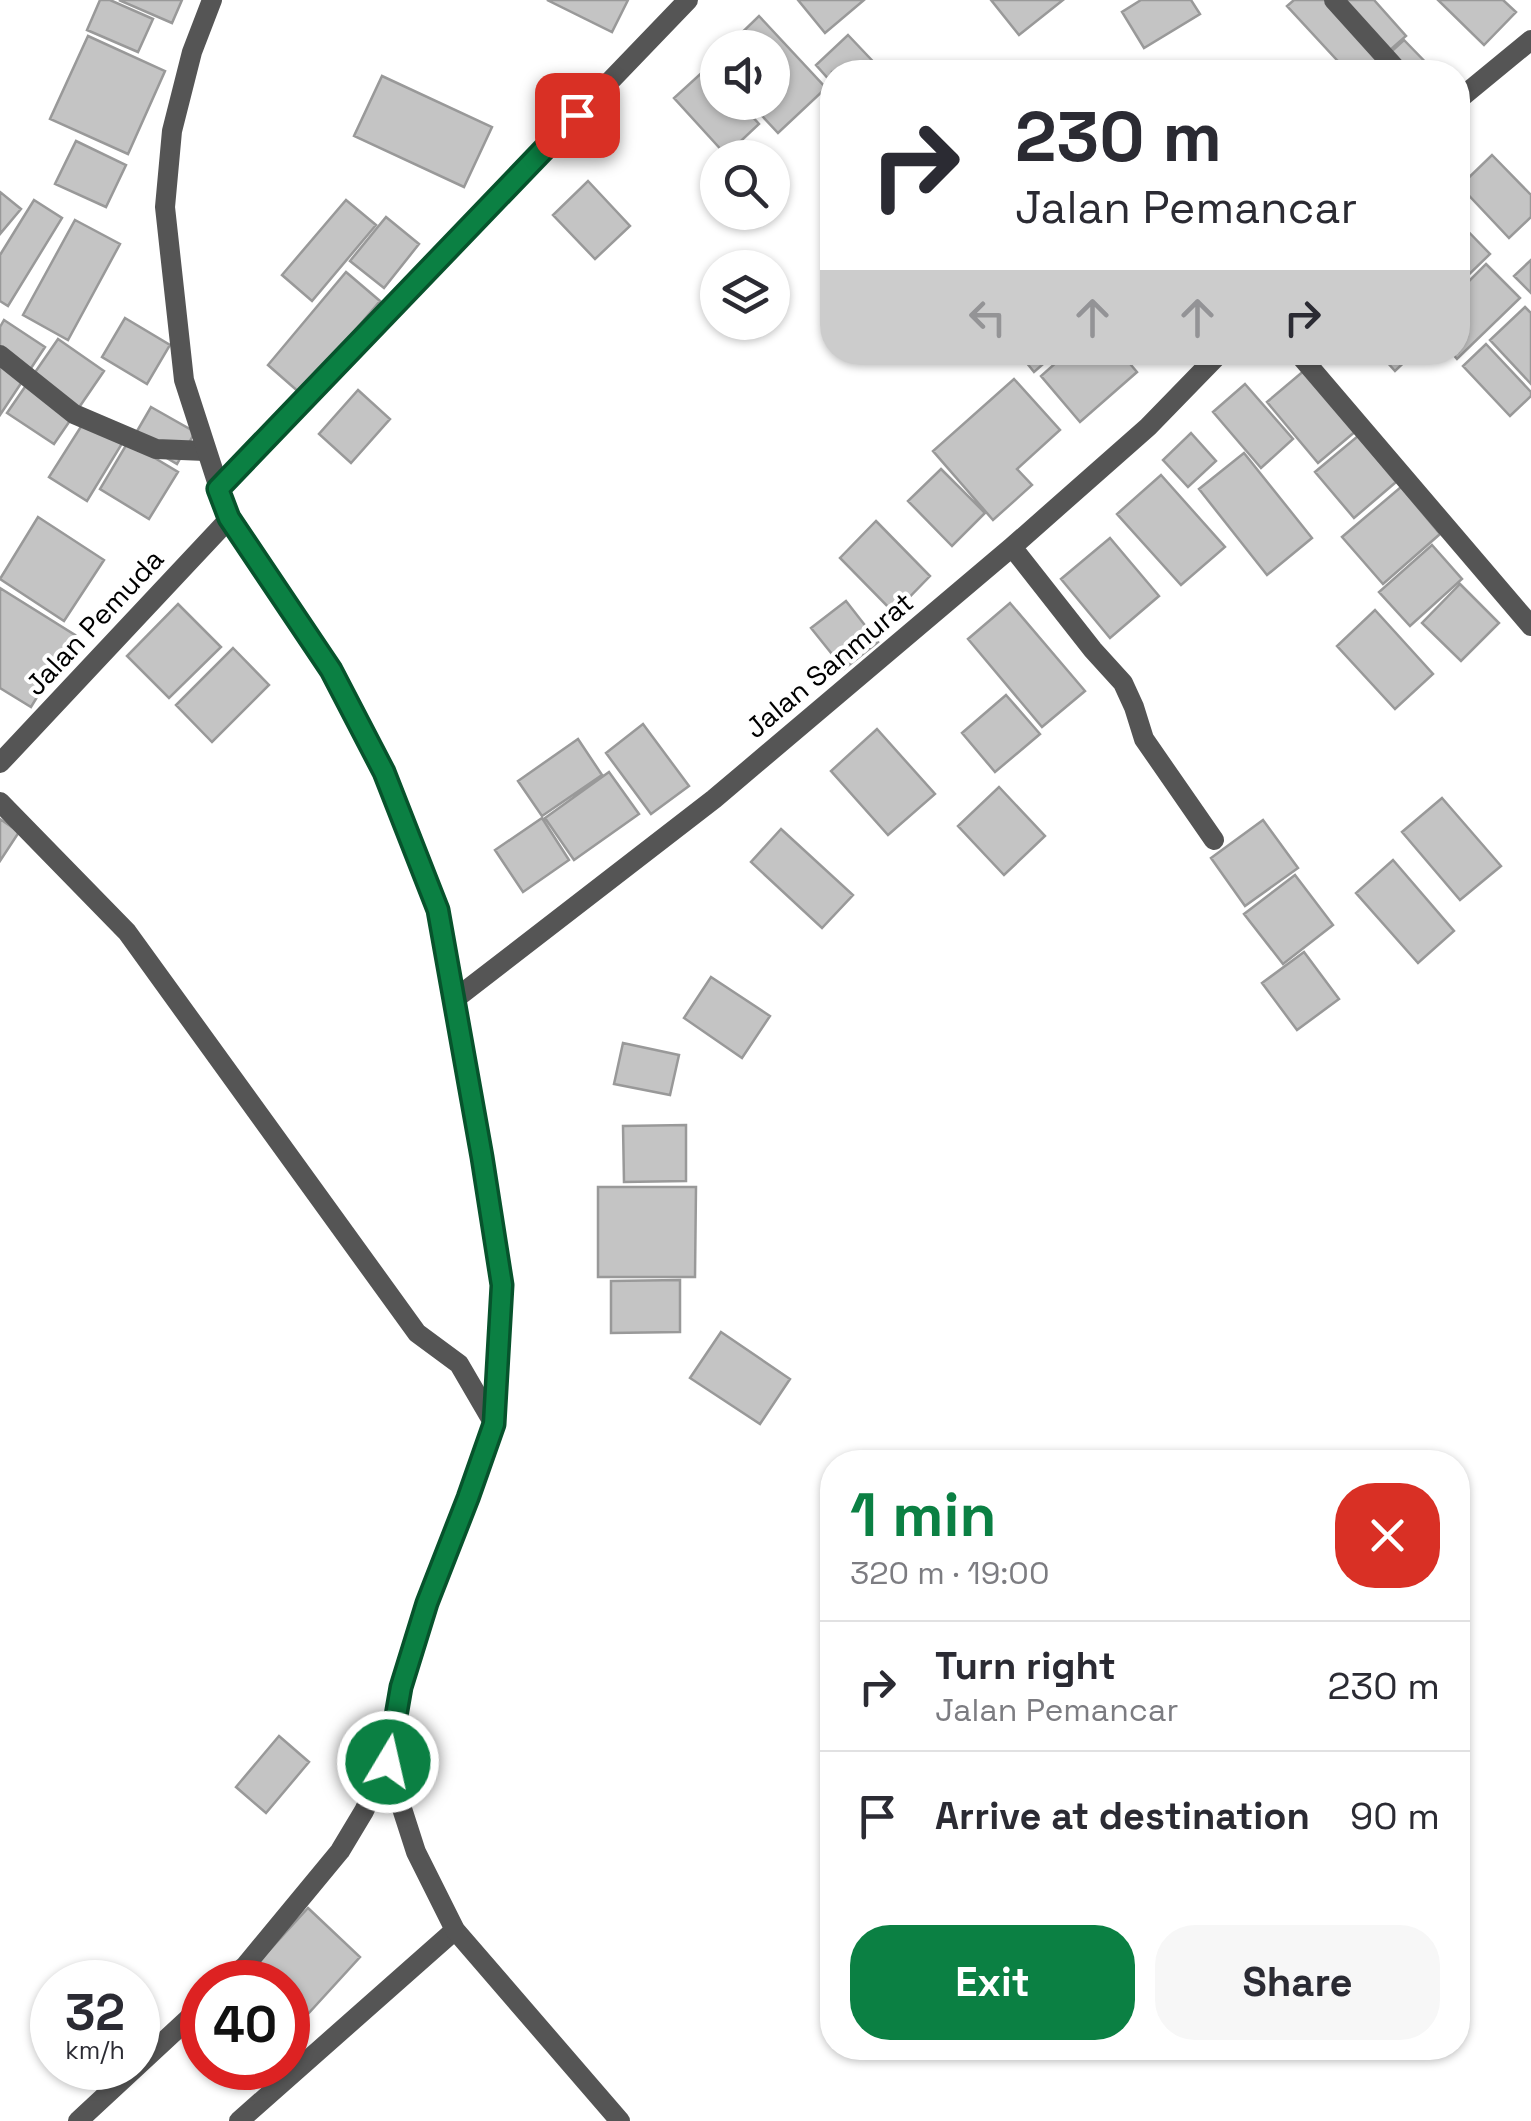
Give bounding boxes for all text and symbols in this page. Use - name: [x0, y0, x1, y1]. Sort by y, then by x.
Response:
- map controls: [700, 30, 790, 340]
- button: sound: [700, 30, 790, 120]
- pin: [535, 73, 620, 158]
- icon: arrive: [550, 88, 605, 143]
- text: 230 m: [1015, 92, 1222, 181]
- icon: right: [850, 100, 980, 230]
- button: search: [700, 140, 790, 230]
- text: Jalan Pemancar: [1015, 179, 1357, 236]
- button: layers: [700, 250, 790, 340]
- icon: left: [960, 290, 1015, 345]
- icon: ahead: [1065, 290, 1120, 345]
- icon: ahead: [1170, 290, 1225, 345]
- icon: right: [1275, 290, 1330, 345]
- street label: Jalan Pemuda: [17, 541, 171, 703]
- street label: Jalan Sanmurat: [737, 584, 921, 746]
- text: 1 min: [850, 1477, 997, 1554]
- button: close: [1335, 1483, 1440, 1588]
- text: 320 m · 19:00: [850, 1553, 1049, 1593]
- text: Turn right: [935, 1642, 1116, 1690]
- icon: right: [850, 1659, 905, 1714]
- text: 230 m: [1327, 1662, 1440, 1710]
- text: Jalan Pemancar: [935, 1690, 1178, 1730]
- position arrow: [336, 1710, 440, 1814]
- icon: arrive: [850, 1789, 905, 1844]
- text: Arrive at destination: [935, 1792, 1310, 1840]
- text: 90 m: [1350, 1792, 1440, 1840]
- button: Exit: [850, 1925, 1135, 2040]
- button: Share: [1155, 1925, 1440, 2040]
- speed limit sign: 40: [180, 1960, 310, 2090]
- text: 32: [65, 1981, 125, 2045]
- text: km/h: [65, 2034, 125, 2066]

